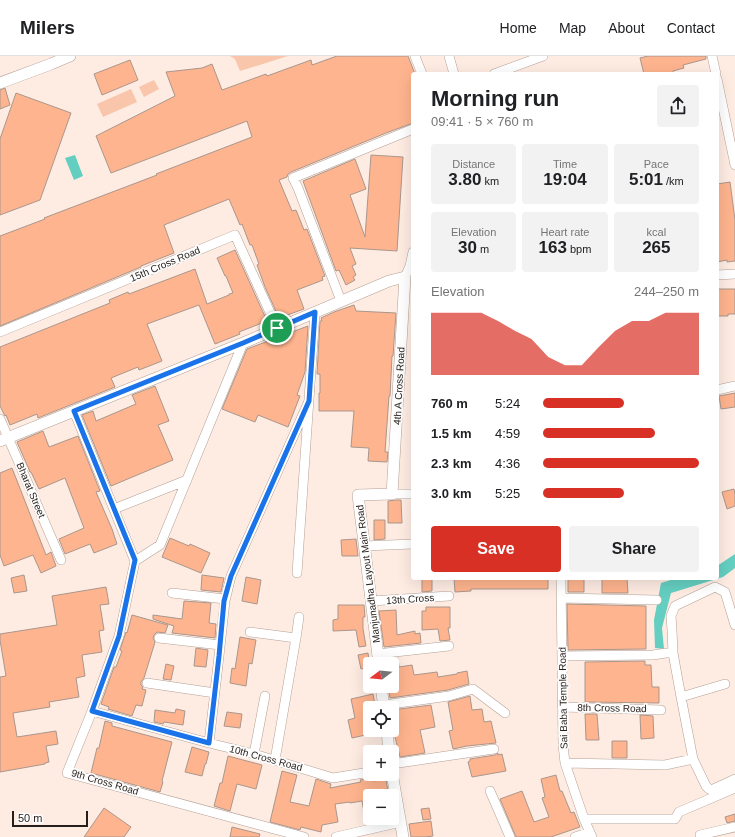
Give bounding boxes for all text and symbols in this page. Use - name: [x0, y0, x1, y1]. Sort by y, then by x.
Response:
- text: Milers: [20, 17, 75, 38]
- text: Home: [500, 20, 537, 36]
- text: Map: [559, 20, 586, 36]
- text: About: [608, 20, 645, 36]
- text: Contact: [667, 20, 715, 36]
- button: share: [657, 85, 699, 127]
- text: Morning run: [431, 86, 559, 111]
- text: 09:41 · 5 × 760 m: [431, 114, 533, 129]
- text: Distance: [452, 158, 495, 170]
- text: Time: [553, 158, 577, 170]
- text: Pace: [644, 158, 669, 170]
- text: 3.80: [448, 170, 481, 189]
- text: 19:04: [543, 170, 587, 189]
- text: 5:01: [629, 170, 663, 189]
- text: km: [481, 175, 499, 187]
- text: /km: [663, 175, 684, 187]
- text: Elevation: [451, 226, 496, 238]
- text: Heart rate: [541, 226, 589, 238]
- text: kcal: [647, 226, 666, 238]
- text: 30: [458, 238, 477, 257]
- text: 163: [539, 238, 567, 257]
- text: 265: [642, 238, 671, 257]
- text: m: [477, 243, 489, 255]
- text: bpm: [567, 243, 591, 255]
- street label: 15th Cross Road: [128, 244, 202, 284]
- text: Elevation: [431, 284, 484, 299]
- text: 244–250 m: [634, 284, 699, 299]
- pin: [260, 311, 294, 345]
- icon: arrive: [266, 317, 288, 339]
- street label: 4th A Cross Road: [391, 347, 407, 425]
- text: 760 m: [431, 396, 468, 411]
- text: 5:24: [495, 396, 520, 411]
- text: 1.5 km: [431, 426, 471, 441]
- text: 4:59: [495, 426, 520, 441]
- text: 2.3 km: [431, 456, 471, 471]
- text: 4:36: [495, 456, 520, 471]
- street label: Bharat Street: [14, 461, 48, 519]
- text: 3.0 km: [431, 486, 471, 501]
- text: 5:25: [495, 486, 520, 501]
- street label: Manjunadha Layout Main Road: [354, 504, 382, 644]
- button: Save: [431, 526, 561, 572]
- button: Share: [569, 526, 699, 572]
- street label: 13th Cross: [385, 592, 435, 606]
- street label: Sai Baba Temple Road: [557, 647, 569, 749]
- north arrow: [363, 657, 399, 693]
- map controls: [363, 657, 399, 825]
- button: locate: [363, 701, 399, 737]
- street label: 8th Cross Road: [577, 702, 647, 714]
- street label: 10th Cross Road: [228, 743, 304, 773]
- button: +: [363, 745, 399, 781]
- street label: 9th Cross Road: [70, 767, 140, 797]
- button: −: [363, 789, 399, 825]
- scale bar: [12, 809, 88, 828]
- text: 50 m: [18, 812, 42, 824]

